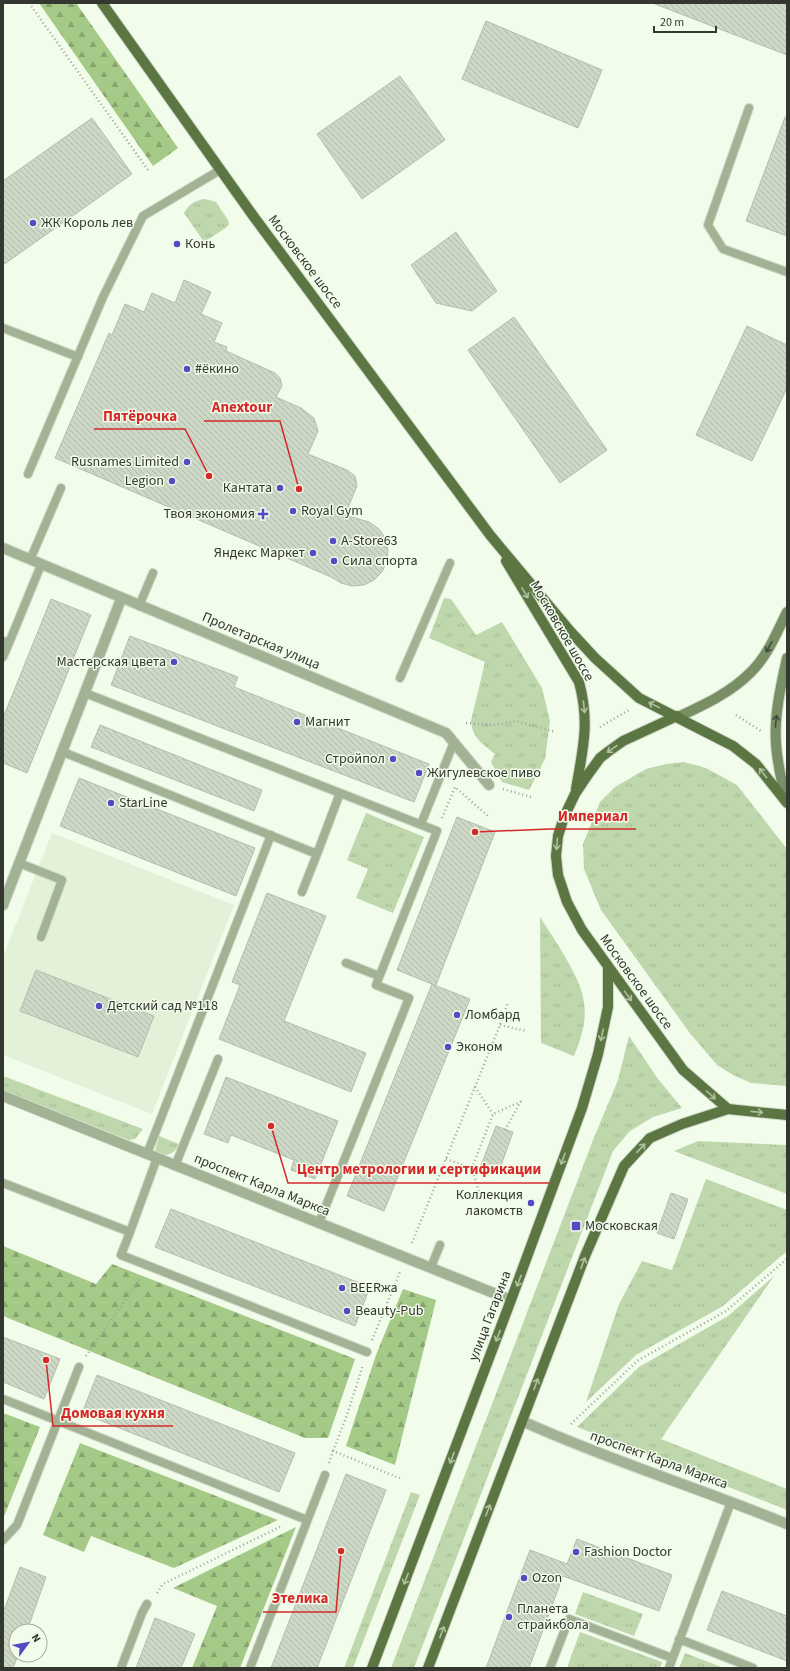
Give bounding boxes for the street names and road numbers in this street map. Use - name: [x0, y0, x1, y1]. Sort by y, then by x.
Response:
- street label: Московское шоссе: [263, 211, 347, 313]
- street label: Московское шоссе: [525, 577, 599, 685]
- street label: Пролетарская улица: [199, 607, 323, 675]
- street label: Московское шоссе: [595, 930, 677, 1034]
- street label: проспект Карла Маркса: [191, 1149, 333, 1221]
- street label: улица Гагарина: [464, 1268, 516, 1364]
- street label: проспект Карла Маркса: [587, 1426, 731, 1494]

